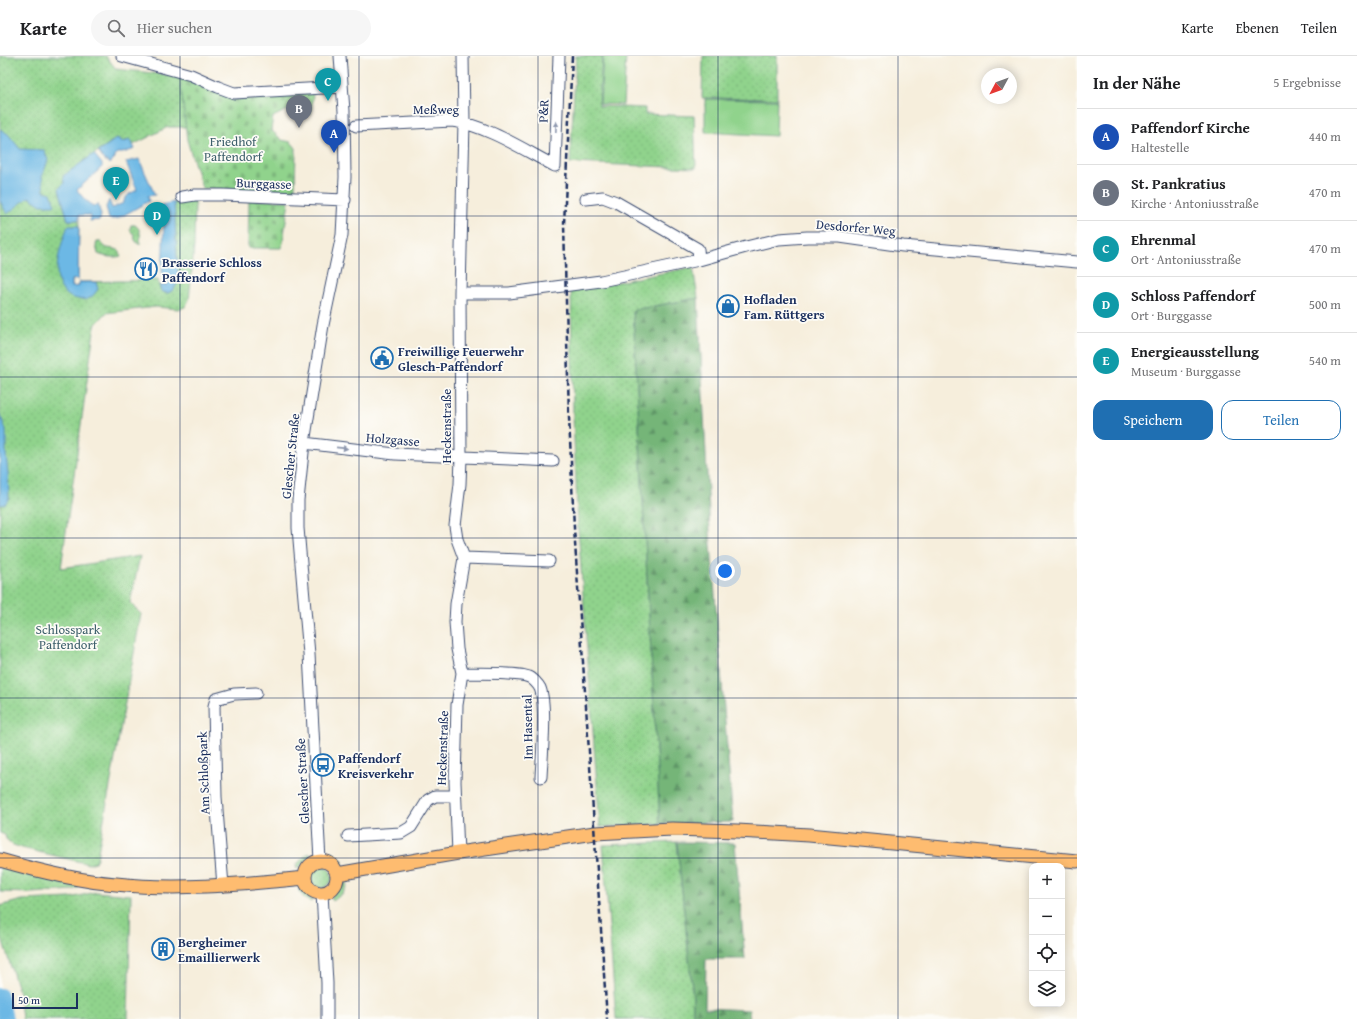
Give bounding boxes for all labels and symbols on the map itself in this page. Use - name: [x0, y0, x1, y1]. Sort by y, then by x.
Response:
- pin: C: [315, 68, 341, 101]
- north arrow: [981, 68, 1017, 104]
- pin: B: [286, 95, 312, 128]
- street label: P&R: [534, 99, 553, 123]
- street label: Meßweg: [413, 100, 459, 119]
- pin: A: [321, 120, 347, 153]
- one-way arrow: [553, 120, 559, 133]
- park label: Friedhof Paffendorf: [204, 132, 264, 166]
- pin: E: [103, 167, 129, 200]
- street label: Burggasse: [236, 173, 292, 194]
- pin: D: [144, 202, 170, 235]
- street label: Desdorfer Weg: [815, 215, 897, 240]
- place label: Brasserie Schloss Paffendorf: [162, 253, 262, 287]
- restaurant icon: Brasserie Schloss Paffendorf: [133, 256, 159, 282]
- place label: Hofladen Fam. Rüttgers: [744, 290, 825, 324]
- shop icon: Hofladen Fam. Rüttgers: [715, 293, 741, 319]
- place label: Freiwillige Feuerwehr Glesch-Paffendorf: [398, 342, 524, 376]
- public building icon: Freiwillige Feuerwehr Glesch-Paffendorf: [369, 345, 395, 371]
- street label: Heckenstraße: [437, 389, 456, 463]
- street label: Glescher Straße: [277, 412, 304, 500]
- street label: Holzgasse: [365, 428, 421, 451]
- one-way arrow: [336, 445, 348, 451]
- your location: [715, 561, 735, 581]
- park label: Schlosspark Paffendorf: [36, 620, 101, 654]
- street label: Im Hasental: [517, 694, 538, 760]
- street label: Heckenstraße: [432, 710, 453, 786]
- street label: Am Schloßpark: [193, 730, 214, 815]
- street label: Glescher Straße: [291, 738, 314, 824]
- place label: Paffendorf Kreisverkehr: [338, 749, 414, 783]
- bus stop icon: Paffendorf Kreisverkehr: [310, 752, 336, 778]
- place label: Bergheimer Emaillierwerk: [178, 933, 261, 967]
- building icon: Bergheimer Emaillierwerk: [150, 936, 176, 962]
- scale bar: [12, 991, 78, 1010]

